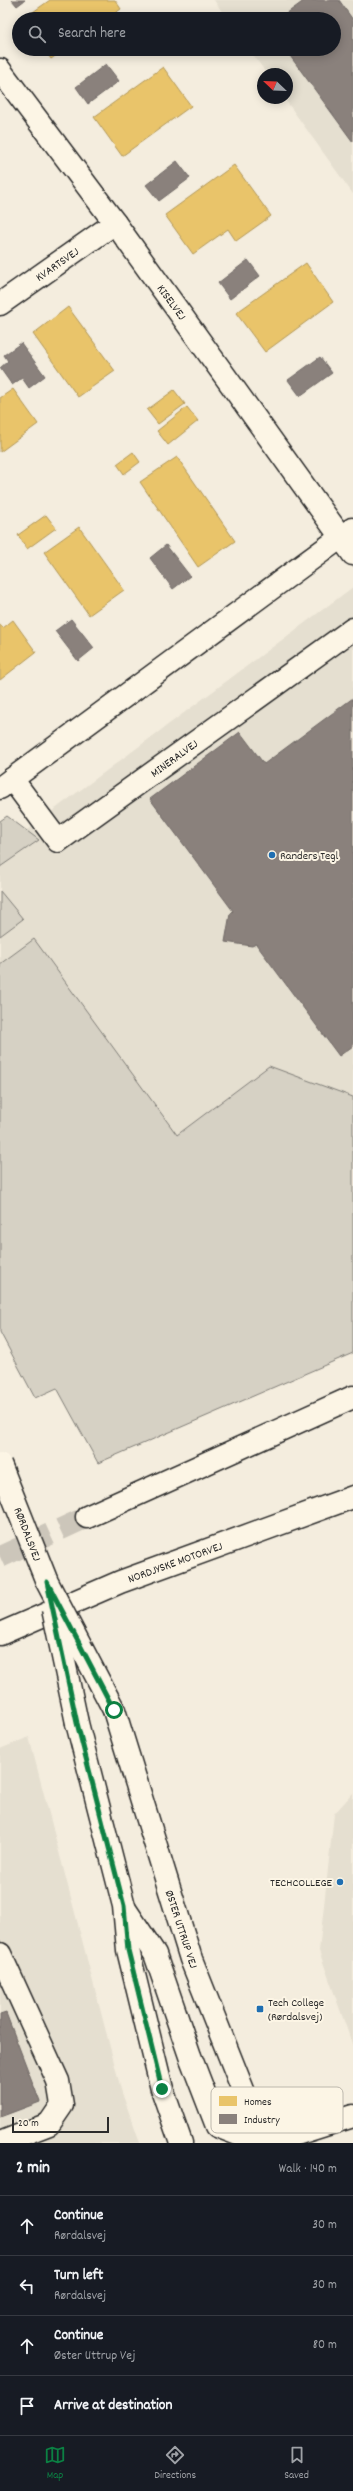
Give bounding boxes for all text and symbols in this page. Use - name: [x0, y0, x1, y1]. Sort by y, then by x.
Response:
- search box: [12, 12, 341, 56]
- icon: search: [26, 23, 48, 45]
- text: Search here: [58, 23, 126, 45]
- north arrow: [257, 68, 293, 104]
- street label: KVARTSVEJ: [33, 244, 83, 286]
- street label: KISELVEJ: [152, 281, 190, 324]
- street label: MINERALVEJ: [148, 736, 202, 782]
- place label: Randers Tegl: [280, 848, 339, 865]
- marker: Randers Tegl: [267, 850, 277, 860]
- street label: RØRDALSVEJ: [8, 1505, 45, 1564]
- street label: NORDJYSKE MOTORVEJ: [126, 1538, 225, 1588]
- route start: [105, 1701, 123, 1719]
- place label: TECHCOLLEGE: [270, 1875, 333, 1892]
- marker: TECHCOLLEGE: [335, 1877, 345, 1887]
- street label: ØSTER UTTRUP VEJ: [160, 1888, 201, 1971]
- place label: Tech College (Rørdalsvej): [268, 1995, 324, 2026]
- marker: Tech College (Rørdalsvej): [255, 2004, 265, 2014]
- route end: [153, 2080, 171, 2098]
- legend: [211, 2087, 343, 2133]
- text: Homes: [244, 2095, 272, 2111]
- text: Industry: [244, 2113, 280, 2129]
- scale bar: [12, 2115, 109, 2134]
- text: 20 m: [18, 2116, 39, 2132]
- text: 2 min: [16, 2157, 50, 2181]
- text: Walk · 140 m: [279, 2160, 337, 2179]
- text: Continue: [54, 2205, 103, 2227]
- icon: ahead: [16, 2215, 38, 2237]
- text: 30 m: [312, 2216, 337, 2235]
- text: Rørdalsvej: [54, 2227, 106, 2246]
- text: Turn left: [54, 2265, 103, 2287]
- icon: left: [16, 2275, 38, 2297]
- text: 30 m: [312, 2276, 337, 2295]
- text: Rørdalsvej: [54, 2287, 106, 2306]
- text: Continue: [54, 2325, 103, 2347]
- icon: ahead: [16, 2335, 38, 2357]
- text: 80 m: [313, 2336, 337, 2355]
- text: Øster Uttrup Vej: [54, 2347, 136, 2366]
- icon: arrive: [16, 2395, 38, 2417]
- text: Arrive at destination: [54, 2395, 172, 2417]
- tab: Map: [44, 2444, 66, 2484]
- tab: Directions: [154, 2444, 196, 2484]
- tab: Saved: [284, 2444, 309, 2484]

